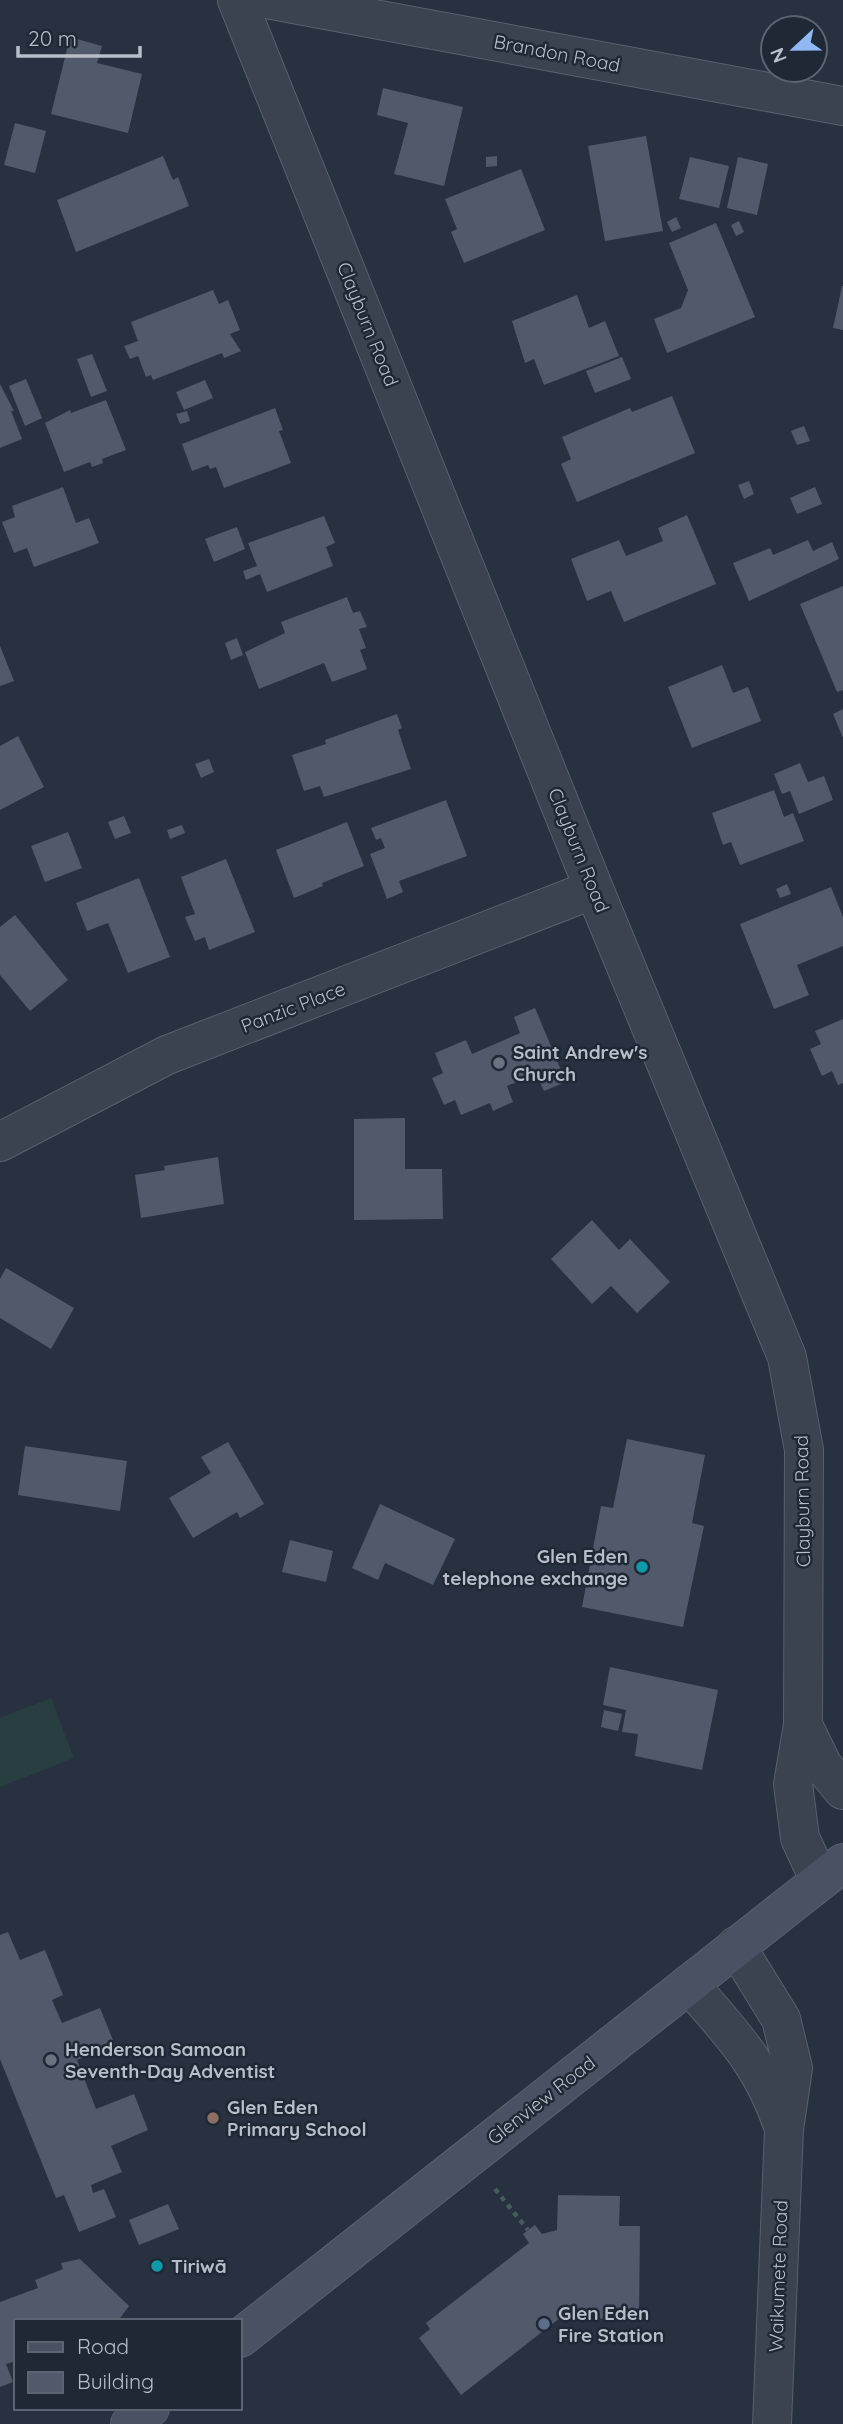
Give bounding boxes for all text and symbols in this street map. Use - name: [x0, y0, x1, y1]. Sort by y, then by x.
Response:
- scale bar: [18, 14, 140, 58]
- north arrow: [759, 14, 829, 84]
- text: 20 m: [28, 25, 77, 51]
- street label: Brandon Road: [492, 29, 622, 77]
- text: N: [764, 44, 792, 66]
- street label: Clayburn Road: [332, 258, 404, 390]
- street label: Clayburn Road: [543, 784, 615, 916]
- street label: Panzic Place: [237, 976, 349, 1038]
- place label: Saint Andrew's Church: [513, 1040, 647, 1086]
- marker: Saint Andrew's Church: [491, 1055, 507, 1071]
- street label: Clayburn Road: [789, 1435, 815, 1567]
- place label: Glen Eden telephone exchange: [443, 1544, 628, 1590]
- marker: Glen Eden telephone exchange: [634, 1559, 650, 1575]
- place label: Henderson Samoan Seventh-Day Adventist: [65, 2037, 275, 2083]
- street label: Glenview Road: [482, 2050, 600, 2150]
- marker: Henderson Samoan Seventh-Day Adventist: [43, 2052, 59, 2068]
- place label: Glen Eden Primary School: [227, 2095, 367, 2141]
- marker: Glen Eden Primary School: [205, 2110, 221, 2126]
- street label: Waikumete Road: [763, 2200, 793, 2352]
- place label: Tiriwā: [171, 2254, 227, 2278]
- marker: Tiriwā: [149, 2258, 165, 2274]
- place label: Glen Eden Fire Station: [558, 2301, 664, 2347]
- marker: Glen Eden Fire Station: [536, 2316, 552, 2332]
- legend: [14, 2319, 242, 2410]
- text: Road: [77, 2333, 129, 2359]
- text: Building: [77, 2368, 154, 2394]

